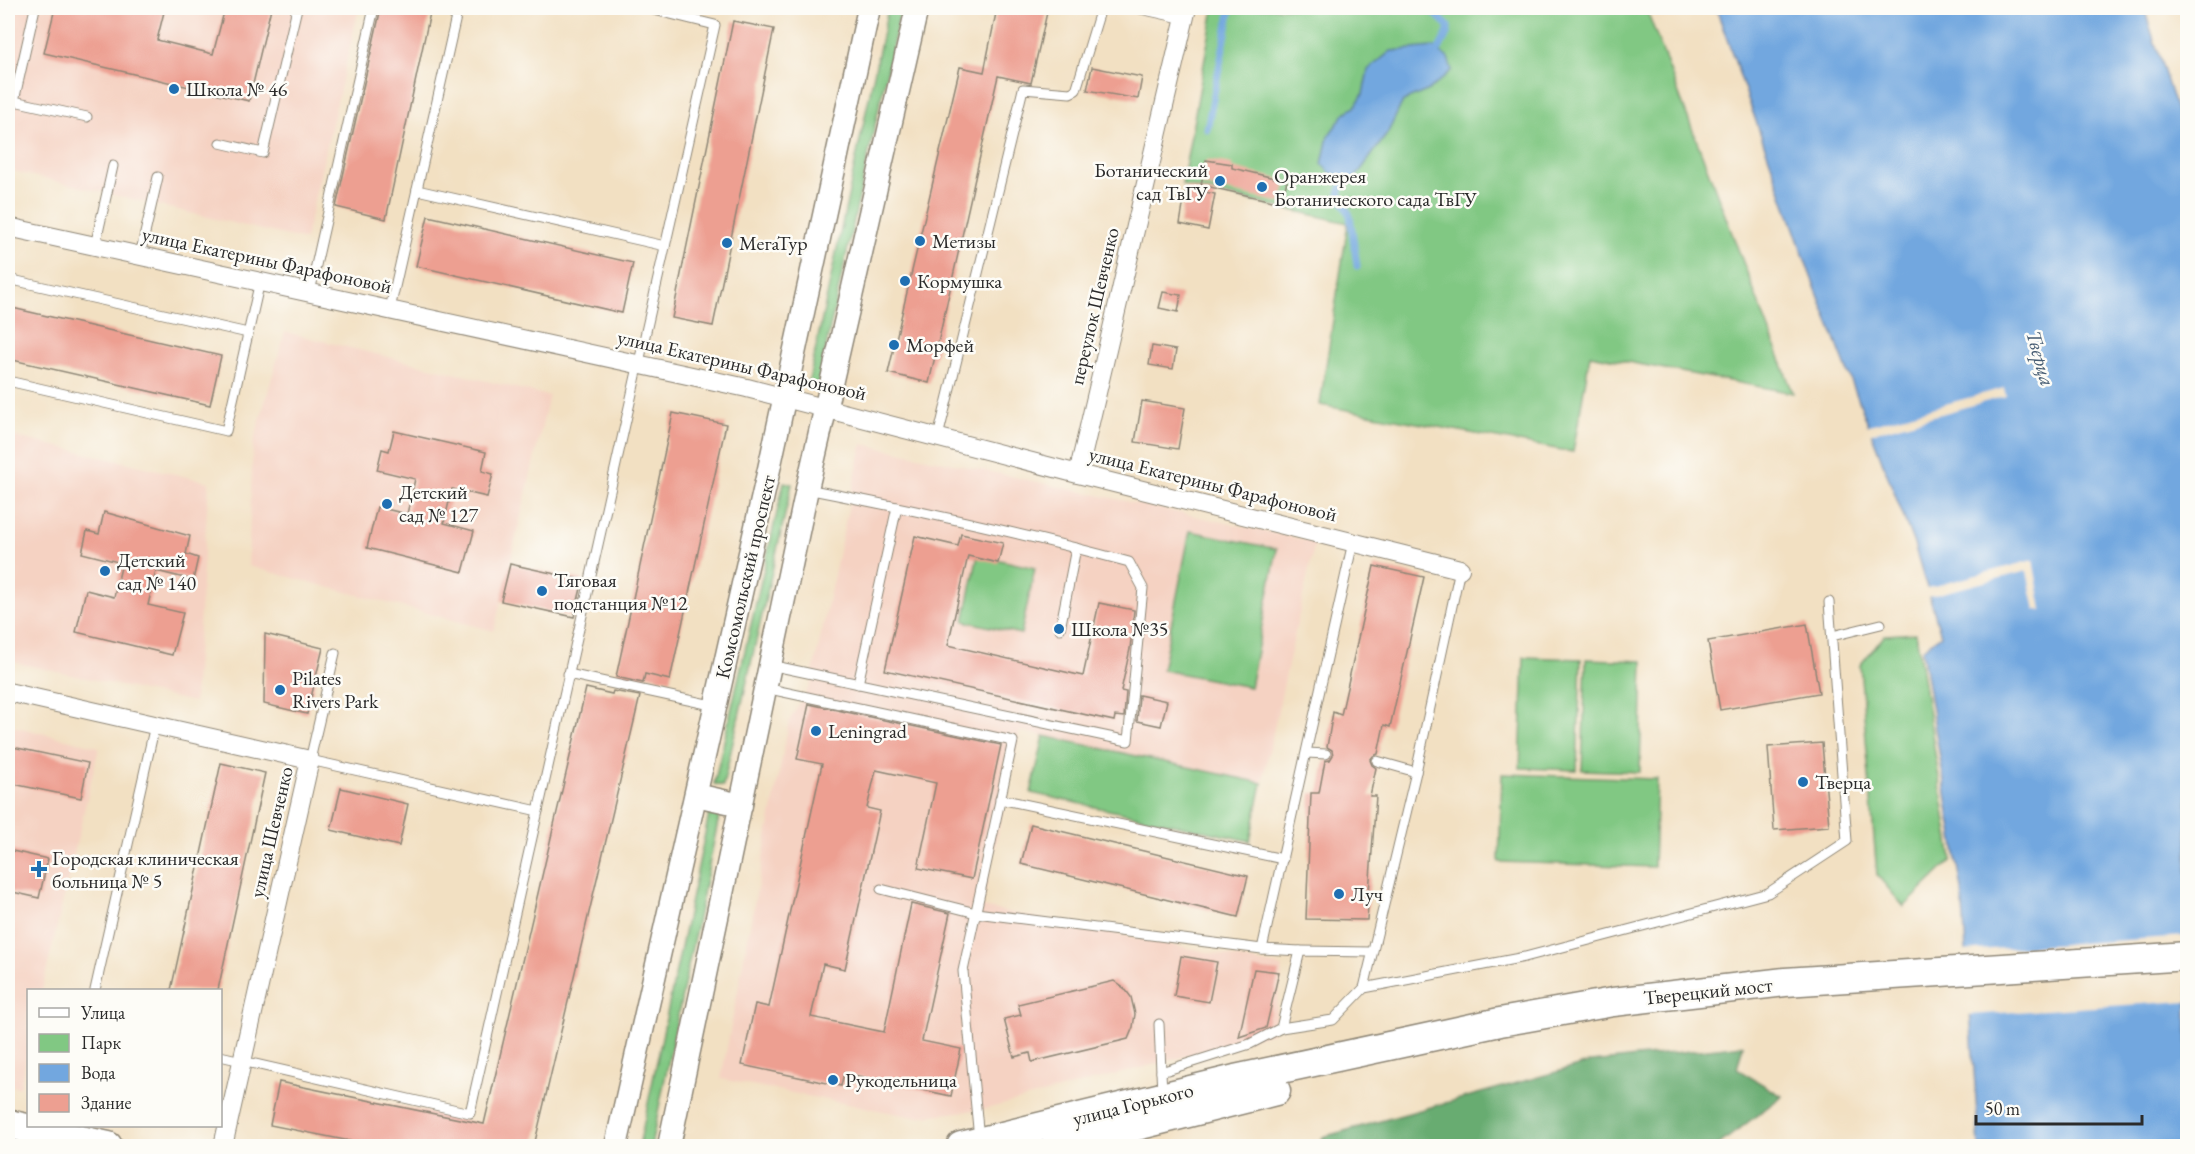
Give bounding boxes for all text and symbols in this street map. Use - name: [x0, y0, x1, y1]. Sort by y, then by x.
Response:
- place label: Школа № 46: [186, 76, 288, 102]
- marker: Школа № 46: [167, 82, 181, 96]
- place label: Ботанический сад ТвГУ: [1094, 157, 1208, 206]
- place label: Оранжерея Ботанического сада ТвГУ: [1274, 163, 1477, 212]
- marker: Ботанический сад ТвГУ: [1213, 174, 1227, 188]
- marker: Оранжерея Ботанического сада ТвГУ: [1255, 180, 1269, 194]
- street label: улица Екатерины Фарафоновой: [140, 221, 395, 299]
- street label: переулок Шевченко: [1063, 225, 1125, 387]
- place label: Метизы: [932, 228, 996, 254]
- place label: МегаТур: [739, 230, 808, 256]
- marker: Метизы: [913, 234, 927, 248]
- marker: МегаТур: [720, 236, 734, 250]
- place label: Кормушка: [917, 268, 1002, 294]
- marker: Кормушка: [898, 274, 912, 288]
- street label: улица Екатерины Фарафоновой: [615, 324, 870, 406]
- water label: Тверца: [2020, 327, 2062, 389]
- place label: Морфей: [906, 332, 974, 358]
- marker: Морфей: [887, 338, 901, 352]
- street label: улица Екатерины Фарафоновой: [1086, 441, 1340, 528]
- street label: Комсомольский проспект: [709, 473, 781, 681]
- place label: Детский сад № 127: [399, 479, 478, 528]
- marker: Детский сад № 127: [380, 497, 394, 511]
- place label: Детский сад № 140: [117, 547, 196, 596]
- marker: Детский сад № 140: [98, 564, 112, 578]
- place label: Тяговая подстанция №12: [554, 567, 688, 616]
- marker: Тяговая подстанция №12: [535, 584, 549, 598]
- place label: Школа №35: [1071, 616, 1168, 642]
- marker: Школа №35: [1052, 622, 1066, 636]
- place label: Pilates Rivers Park: [292, 665, 379, 714]
- marker: Pilates Rivers Park: [273, 683, 287, 697]
- place label: Leningrad: [828, 718, 908, 744]
- marker: Leningrad: [809, 724, 823, 738]
- street label: улица Шевченко: [243, 764, 299, 900]
- place label: Тверца: [1815, 769, 1871, 795]
- marker: Тверца: [1796, 775, 1810, 789]
- place label: Городская клиническая больница № 5: [52, 845, 239, 894]
- marker: Городская клиническая больница № 5: [30, 860, 48, 878]
- place label: Луч: [1351, 881, 1383, 907]
- marker: Луч: [1332, 887, 1346, 901]
- street label: Тверецкий мост: [1642, 971, 1774, 1011]
- legend: [27, 989, 222, 1127]
- text: Улица: [80, 1001, 126, 1024]
- text: Парк: [81, 1031, 121, 1054]
- text: Вода: [81, 1061, 116, 1084]
- place label: Рукодельница: [845, 1067, 957, 1093]
- marker: Рукодельница: [826, 1073, 840, 1087]
- street label: улица Горького: [1070, 1076, 1196, 1132]
- scale bar: [1976, 1088, 2142, 1126]
- text: Здание: [81, 1091, 131, 1114]
- text: 50 m: [1985, 1097, 2020, 1120]

